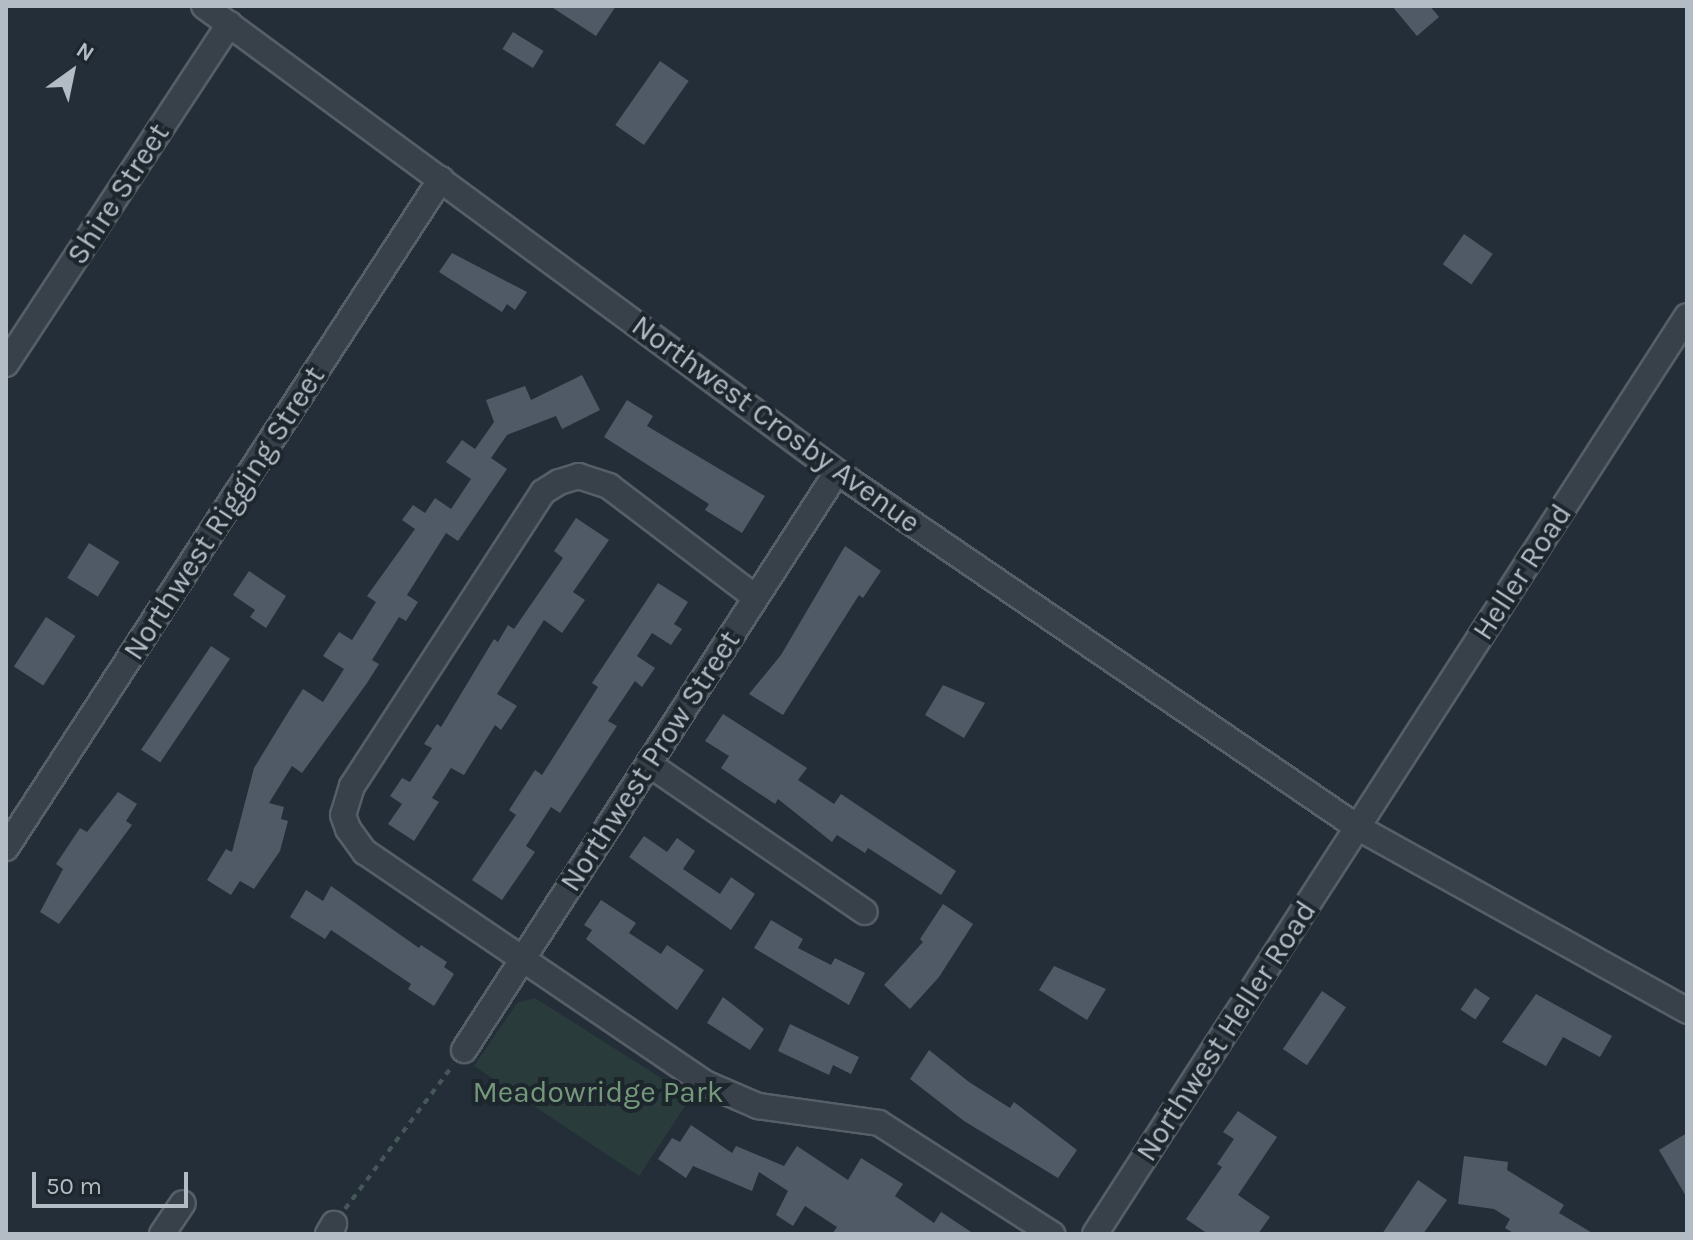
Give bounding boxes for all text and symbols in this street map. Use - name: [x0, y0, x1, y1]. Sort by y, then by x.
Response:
- north arrow: [32, 32, 112, 112]
- text: N: [71, 37, 99, 67]
- street label: Shire Street: [59, 117, 177, 271]
- street label: Northwest Crosby Avenue: [625, 307, 927, 541]
- street label: Northwest Rigging Street: [115, 359, 333, 667]
- street label: Heller Road: [1465, 497, 1579, 647]
- street label: Northwest Prow Street: [552, 624, 748, 898]
- street label: Northwest Heller Road: [1128, 894, 1324, 1168]
- park label: Meadowridge Park: [472, 1074, 724, 1110]
- scale bar: [36, 1156, 192, 1206]
- text: 50 m: [46, 1172, 102, 1200]

